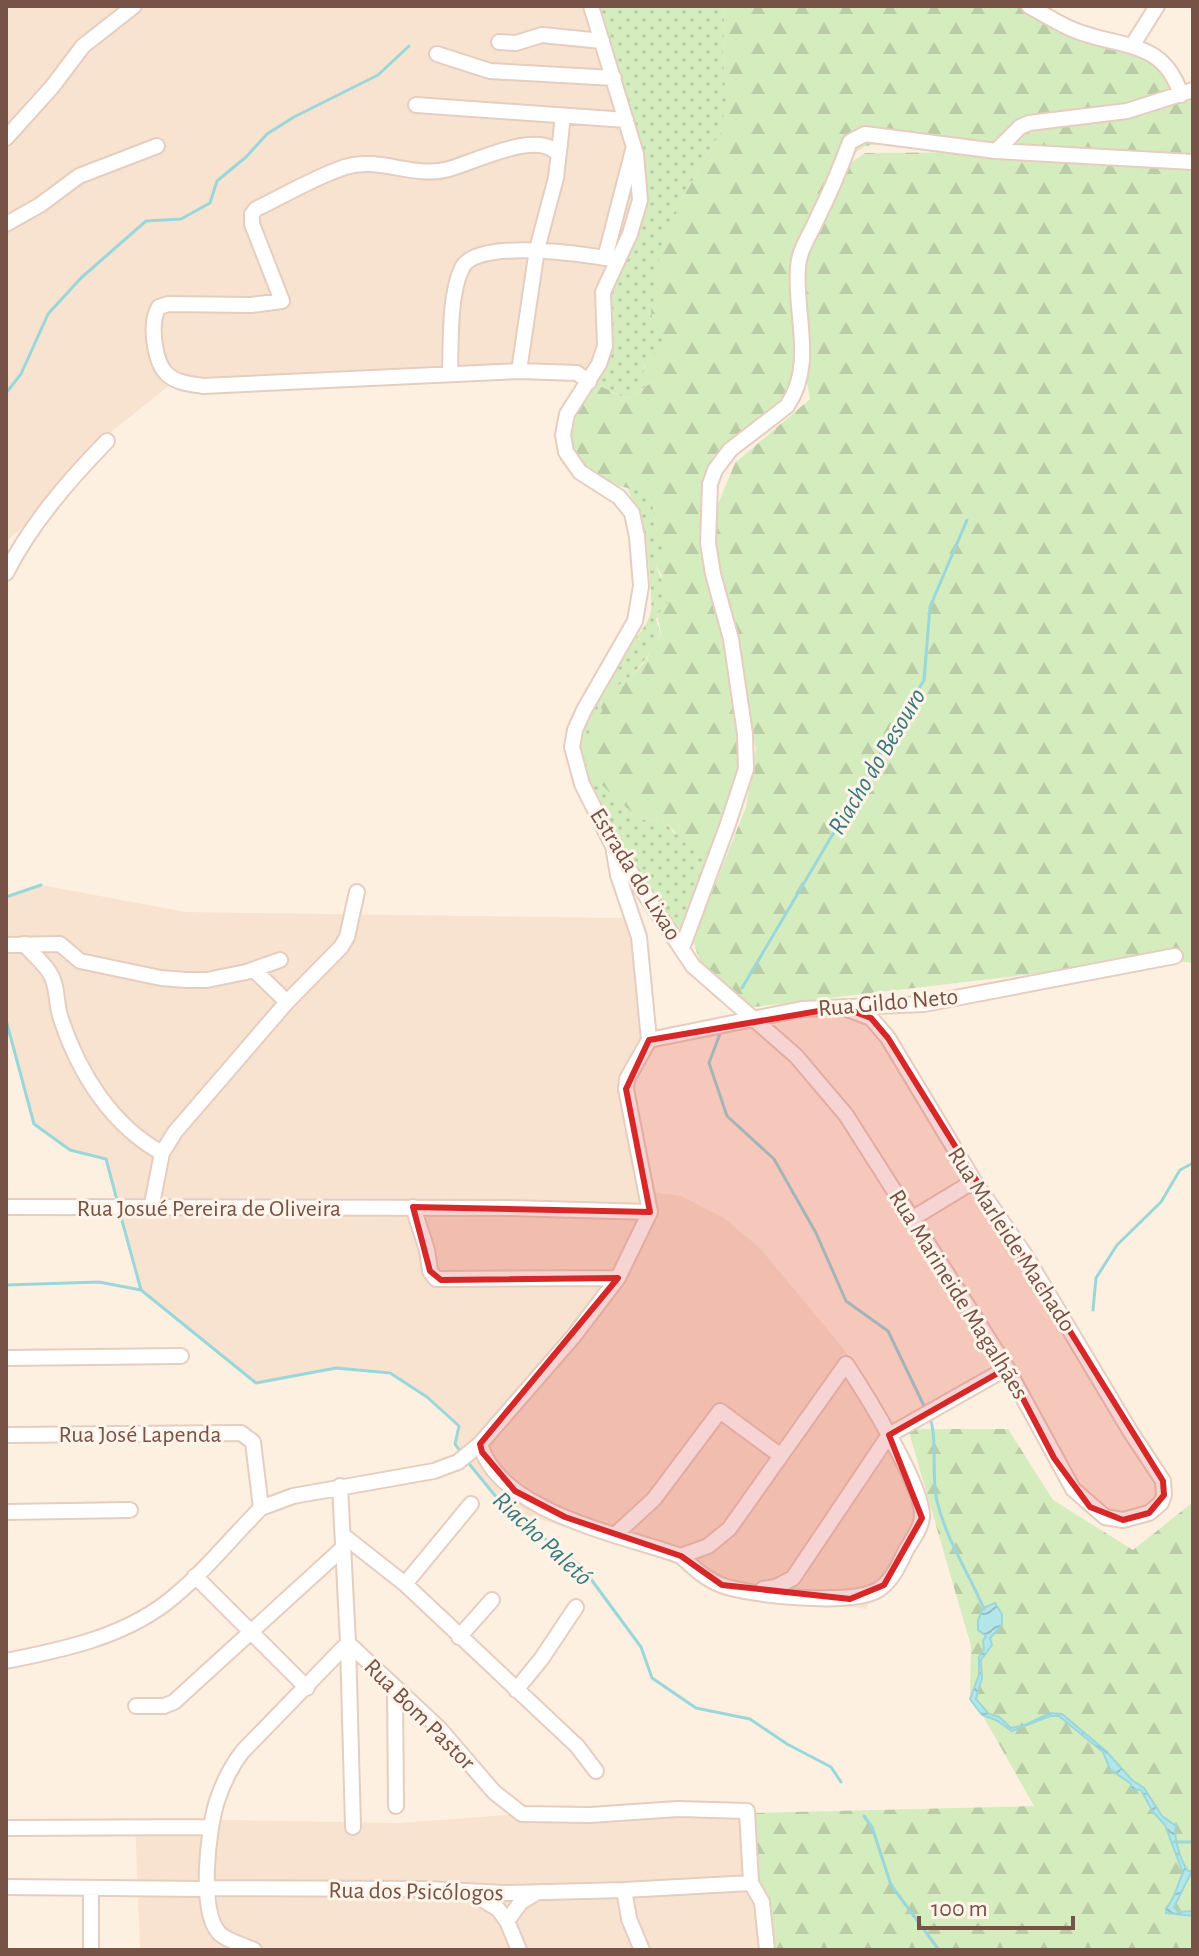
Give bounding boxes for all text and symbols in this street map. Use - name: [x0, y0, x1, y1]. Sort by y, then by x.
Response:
- water label: Riacho do Besouro: [823, 684, 931, 839]
- street label: Estrada do Lixao: [585, 804, 685, 945]
- street label: Rua Gildo Neto: [817, 985, 959, 1021]
- street label: Rua Marleide Machado: [943, 1143, 1080, 1336]
- street label: Rua Marineide Magalhães: [884, 1186, 1032, 1403]
- street label: Rua Josué Pereira de Oliveira: [77, 1197, 341, 1221]
- street label: Rua José Lapenda: [58, 1423, 222, 1447]
- water label: Riacho Paletó: [488, 1487, 597, 1591]
- street label: Rua Bom Pastor: [359, 1655, 480, 1775]
- street label: Rua dos Psicólogos: [328, 1878, 504, 1906]
- scale bar: [919, 1880, 1073, 1930]
- text: 100 m: [931, 1897, 988, 1921]

